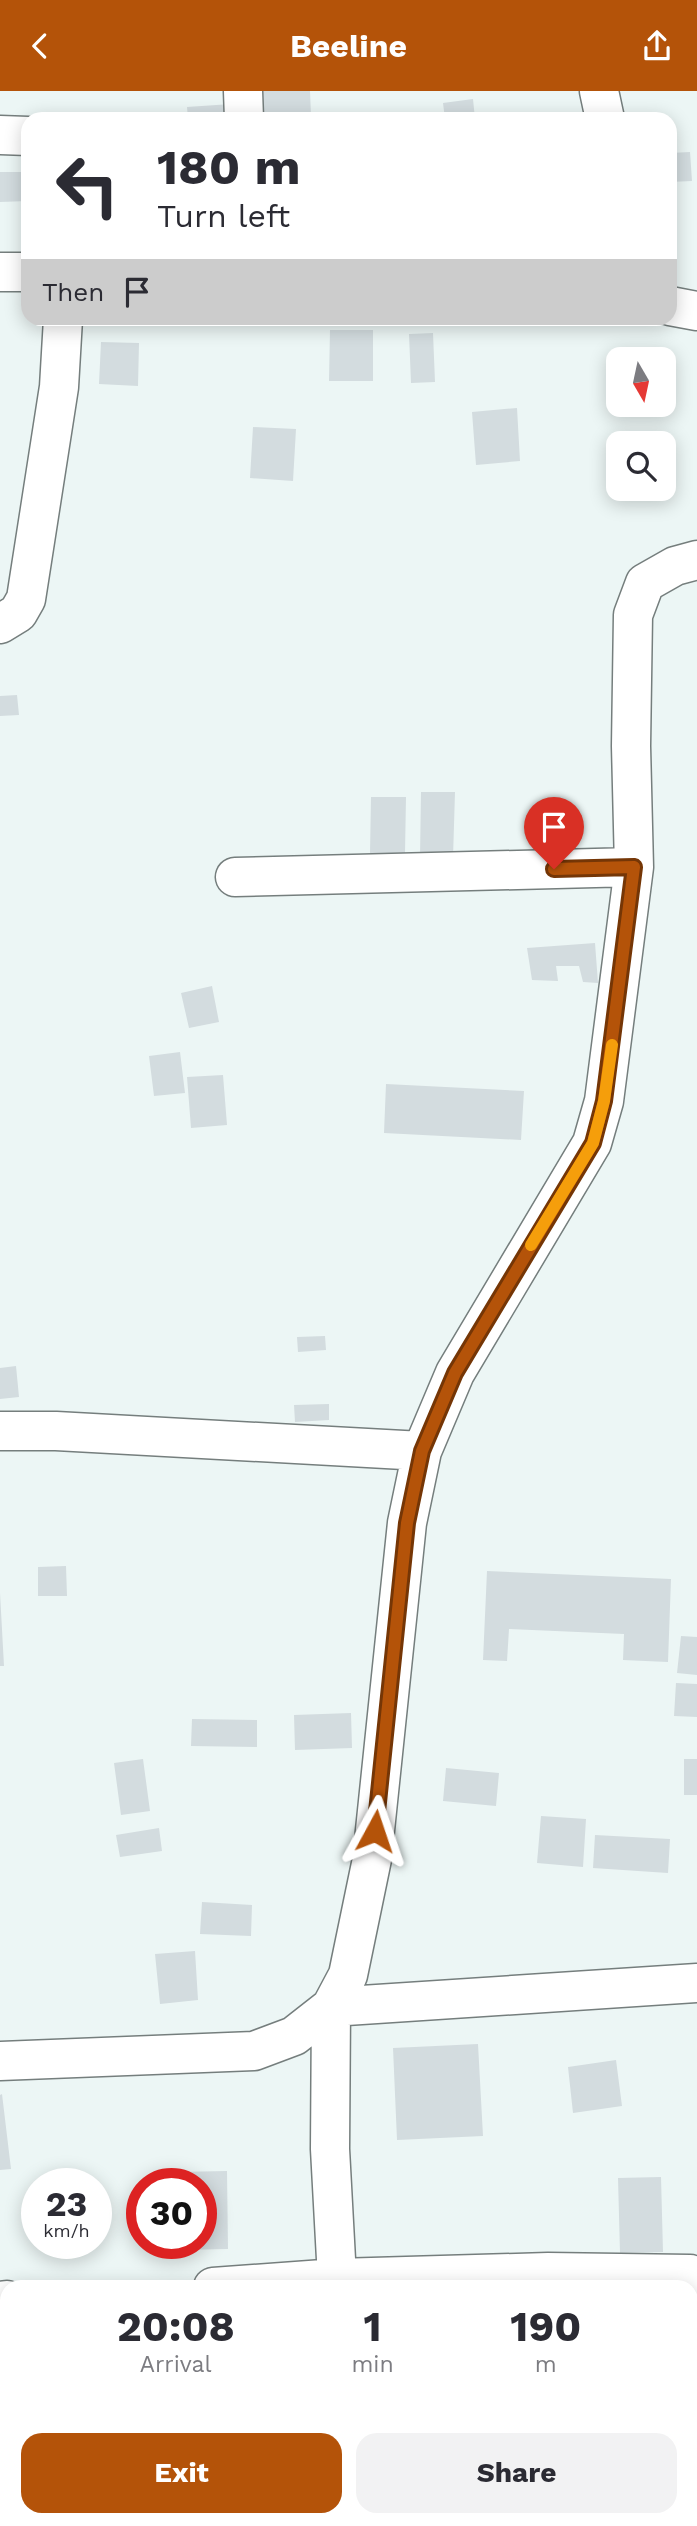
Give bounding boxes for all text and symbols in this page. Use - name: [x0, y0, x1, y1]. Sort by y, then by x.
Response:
- icon: back: [21, 27, 59, 65]
- text: Beeline: [290, 27, 407, 65]
- icon: share: [638, 27, 676, 65]
- text: 180 m: [157, 138, 301, 196]
- icon: left: [42, 140, 133, 231]
- text: Turn left: [157, 197, 290, 235]
- icon: arrive: [118, 273, 156, 311]
- text: Then: [42, 277, 104, 307]
- north arrow: [606, 347, 676, 417]
- map controls: [606, 347, 676, 501]
- button: search: [606, 431, 676, 501]
- pin: [524, 797, 584, 869]
- icon: arrive: [535, 808, 573, 846]
- position arrow: [338, 1794, 412, 1868]
- speed limit sign: 30: [126, 2168, 217, 2259]
- text: 23: [46, 2183, 87, 2225]
- text: km/h: [43, 2220, 90, 2241]
- text: 20:08: [117, 2302, 235, 2351]
- text: 1: [363, 2302, 382, 2351]
- text: 190: [510, 2302, 581, 2351]
- text: Arrival: [140, 2351, 212, 2378]
- text: min: [351, 2351, 394, 2378]
- text: m: [535, 2351, 557, 2378]
- button: Exit: [21, 2433, 342, 2513]
- button: Share: [356, 2433, 677, 2513]

